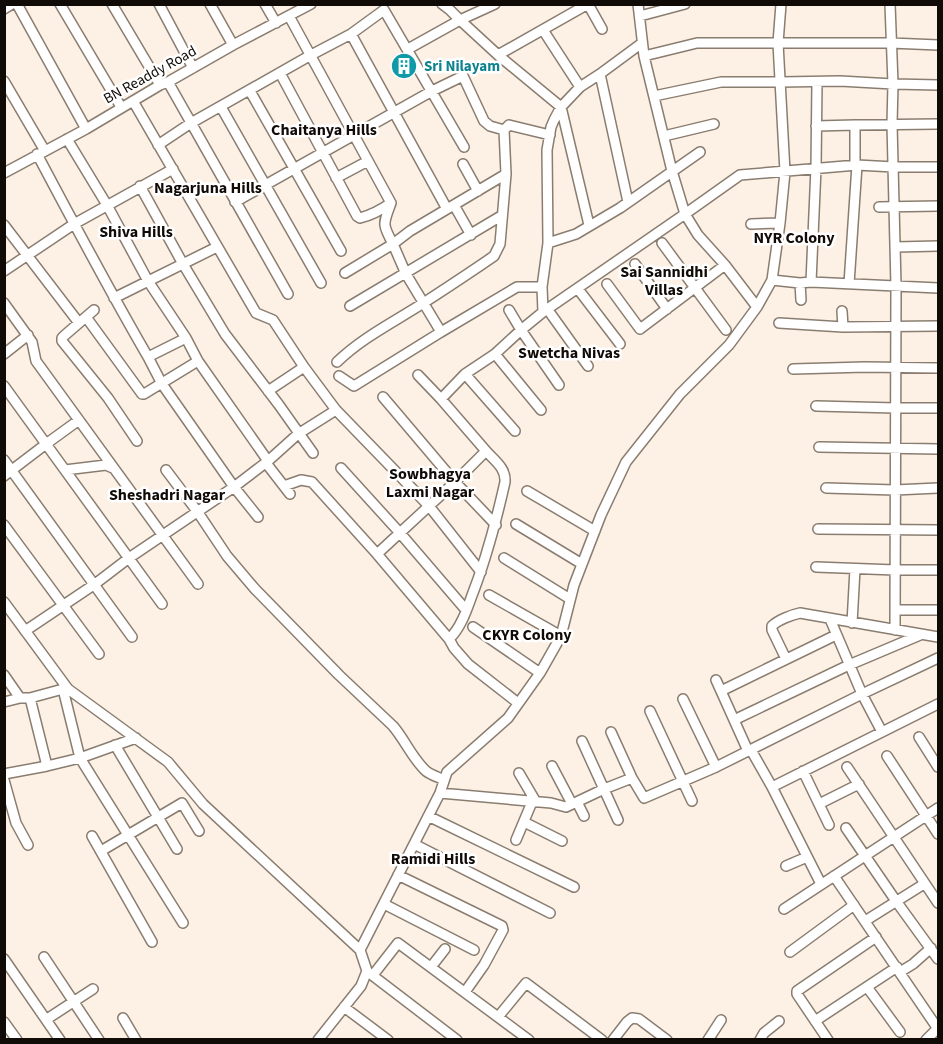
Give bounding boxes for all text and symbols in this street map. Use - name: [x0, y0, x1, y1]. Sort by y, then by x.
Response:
- street label: BN Readdy Road: [100, 41, 200, 109]
- building icon: Sri Nilayam: [389, 51, 419, 81]
- place label: Sri Nilayam: [424, 56, 500, 77]
- district label: Chaitanya Hills: [271, 119, 377, 141]
- district label: Nagarjuna Hills: [154, 177, 262, 199]
- district label: Shiva Hills: [99, 221, 173, 243]
- district label: NYR Colony: [753, 227, 835, 249]
- district label: Sai Sannidhi Villas: [620, 261, 708, 301]
- district label: Swetcha Nivas: [518, 342, 620, 364]
- district label: Sowbhagya Laxmi Nagar: [386, 463, 475, 503]
- district label: Sheshadri Nagar: [109, 484, 226, 506]
- district label: CKYR Colony: [482, 624, 572, 646]
- district label: Ramidi Hills: [391, 848, 475, 870]

